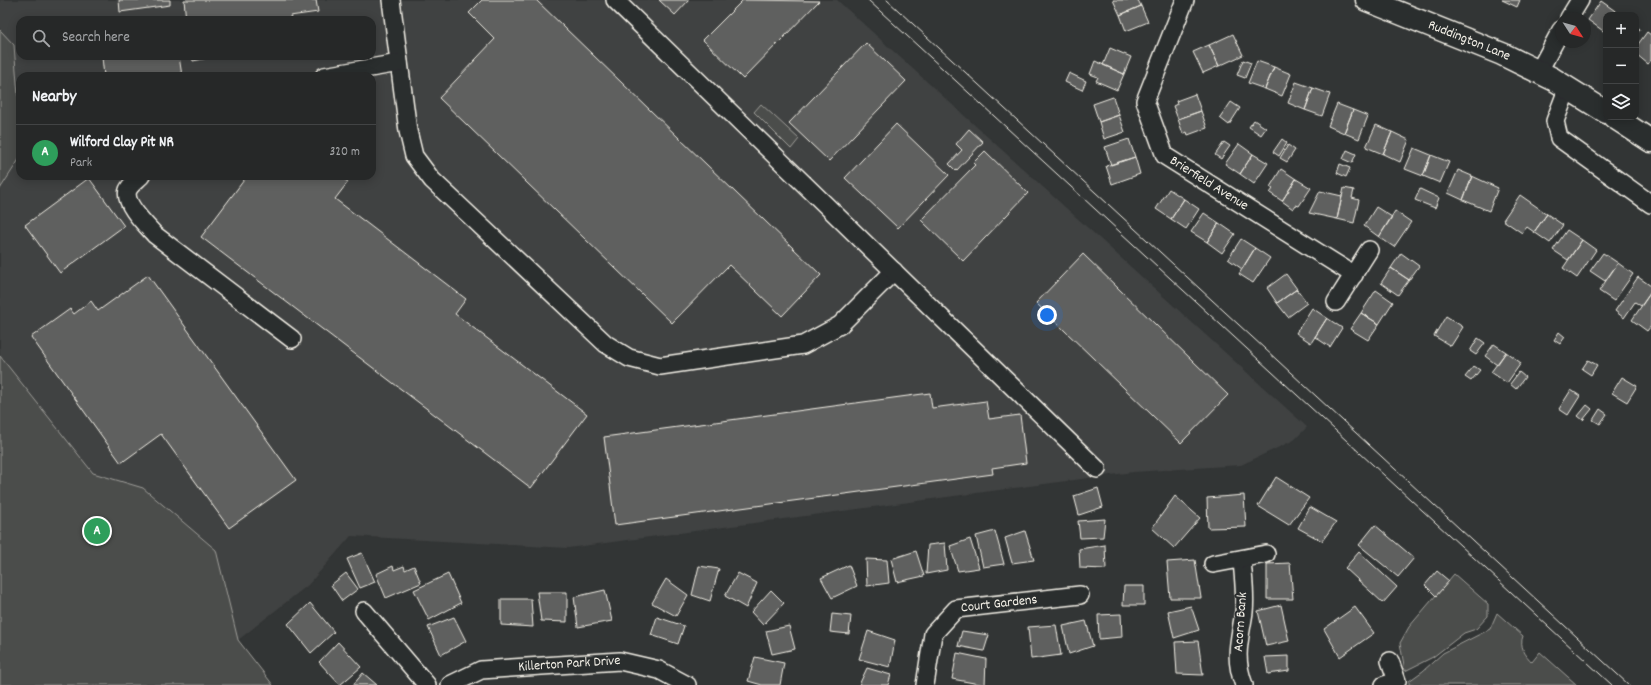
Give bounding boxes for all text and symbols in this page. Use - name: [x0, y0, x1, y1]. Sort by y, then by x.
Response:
- north arrow: [1555, 12, 1591, 48]
- map controls: [1603, 12, 1639, 120]
- button: +: [1603, 12, 1639, 48]
- street label: Ruddington Lane: [1425, 15, 1514, 67]
- search box: [16, 16, 376, 60]
- icon: search: [30, 27, 52, 49]
- text: Search here: [62, 27, 130, 49]
- button: −: [1603, 48, 1639, 84]
- button: layers: [1603, 84, 1639, 120]
- text: Nearby: [32, 86, 76, 110]
- text: Wilford Clay Pit NR: [70, 132, 174, 154]
- text: A: [41, 143, 49, 162]
- text: 320 m: [330, 143, 360, 162]
- street label: Brierfield Avenue: [1165, 151, 1252, 216]
- text: Park: [70, 154, 92, 173]
- your location: [1037, 305, 1057, 325]
- pin: A: [84, 516, 110, 546]
- street label: Court Gardens: [960, 590, 1038, 618]
- street label: Acorn Bank: [1229, 591, 1253, 653]
- street label: Killerton Park Drive: [518, 651, 621, 678]

